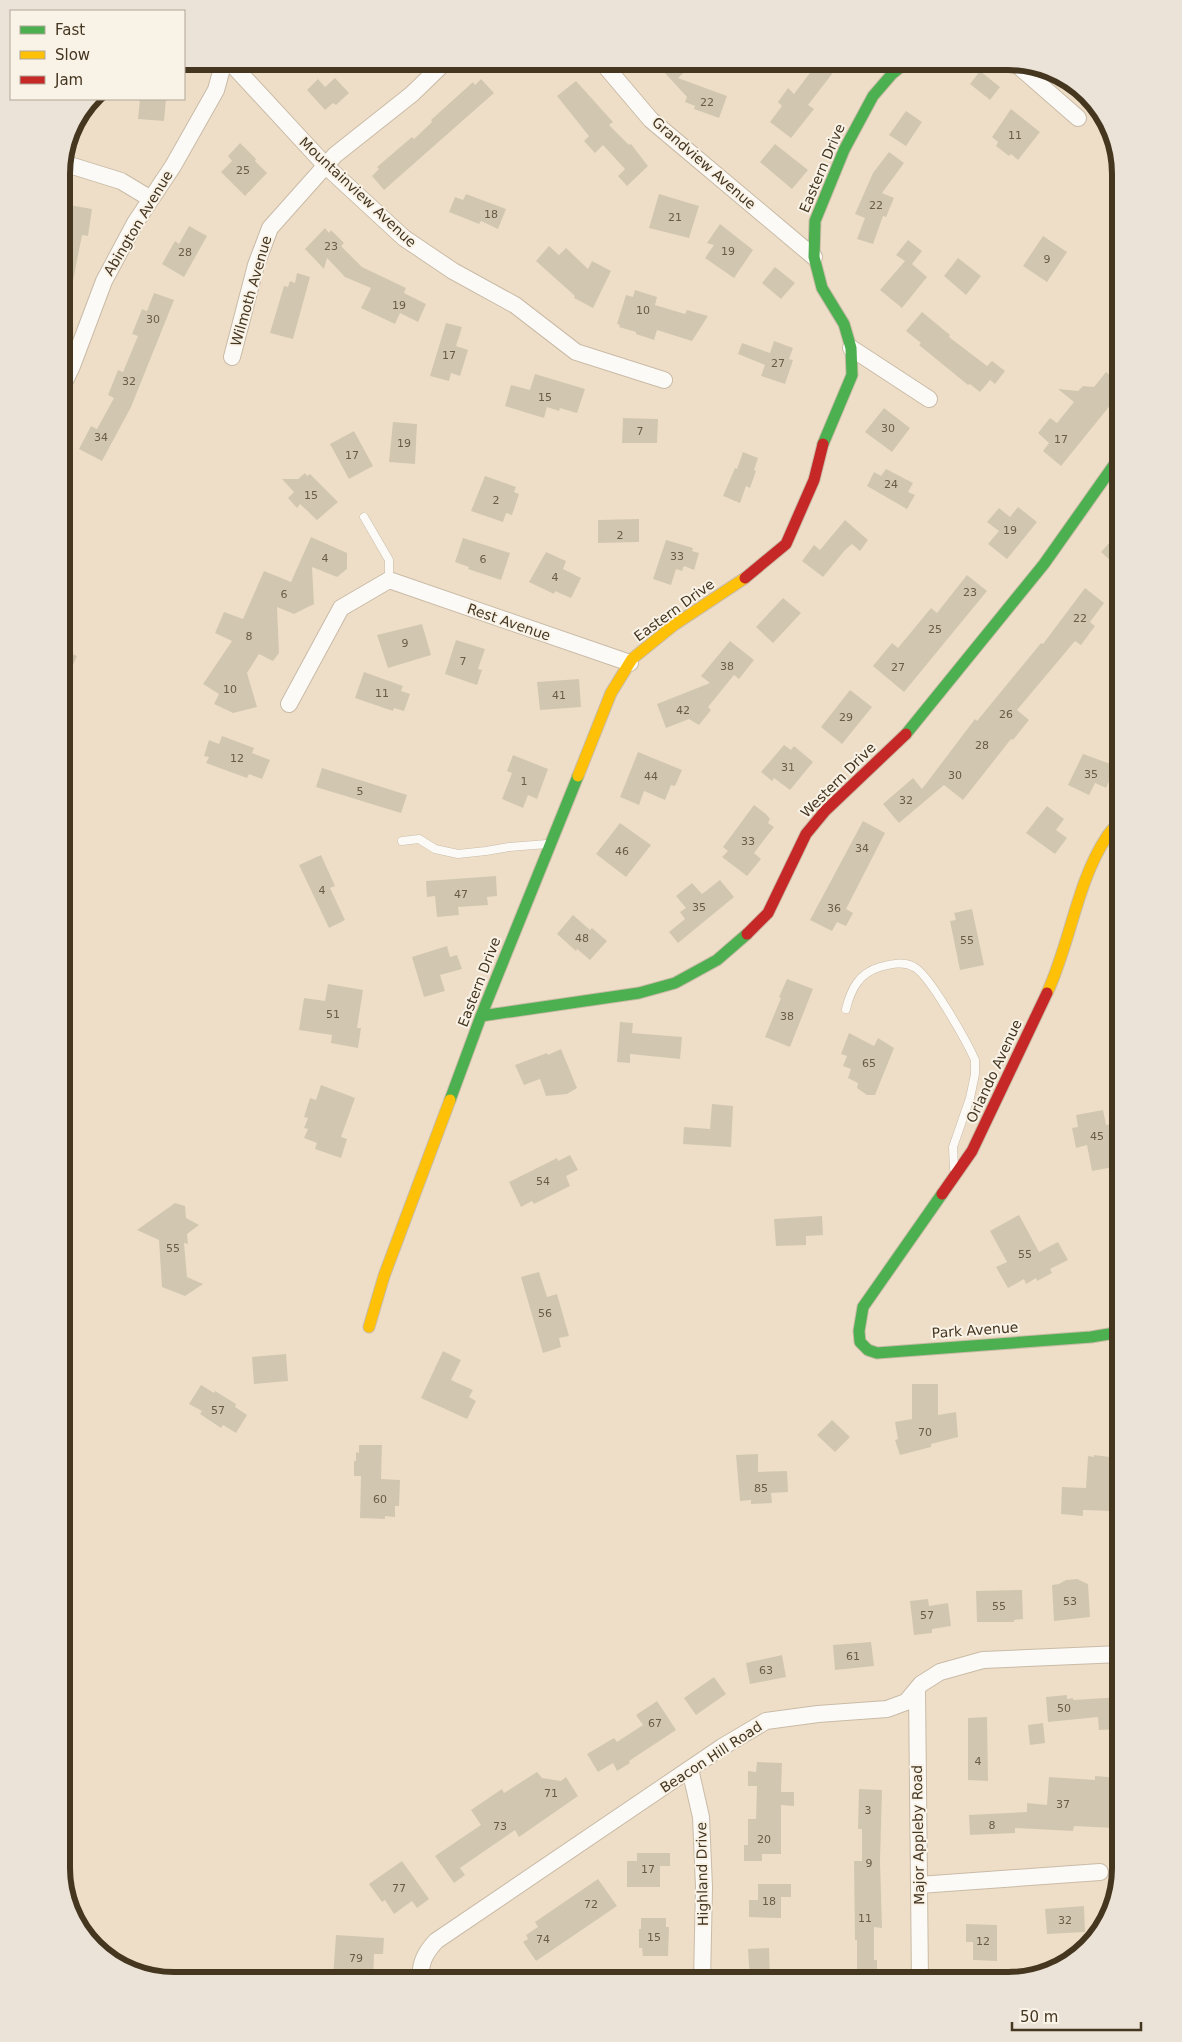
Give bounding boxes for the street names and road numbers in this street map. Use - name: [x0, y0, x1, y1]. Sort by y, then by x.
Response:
- street label: Grandview Avenue: [649, 114, 759, 212]
- street label: Eastern Drive: [796, 121, 848, 215]
- street label: Mountainview Avenue: [296, 134, 420, 250]
- street label: Abington Avenue: [100, 168, 176, 278]
- street label: Wilmoth Avenue: [228, 234, 274, 348]
- street label: Eastern Drive: [631, 576, 717, 644]
- street label: Rest Avenue: [465, 600, 553, 644]
- street label: Western Drive: [797, 739, 879, 821]
- street label: Eastern Drive: [455, 935, 503, 1029]
- street label: Orlando Avenue: [963, 1017, 1025, 1125]
- street label: Park Avenue: [931, 1319, 1019, 1341]
- street label: Beacon Hill Road: [657, 1718, 765, 1796]
- street label: Major Appleby Road: [909, 1765, 927, 1905]
- street label: Highland Drive: [693, 1822, 711, 1926]

